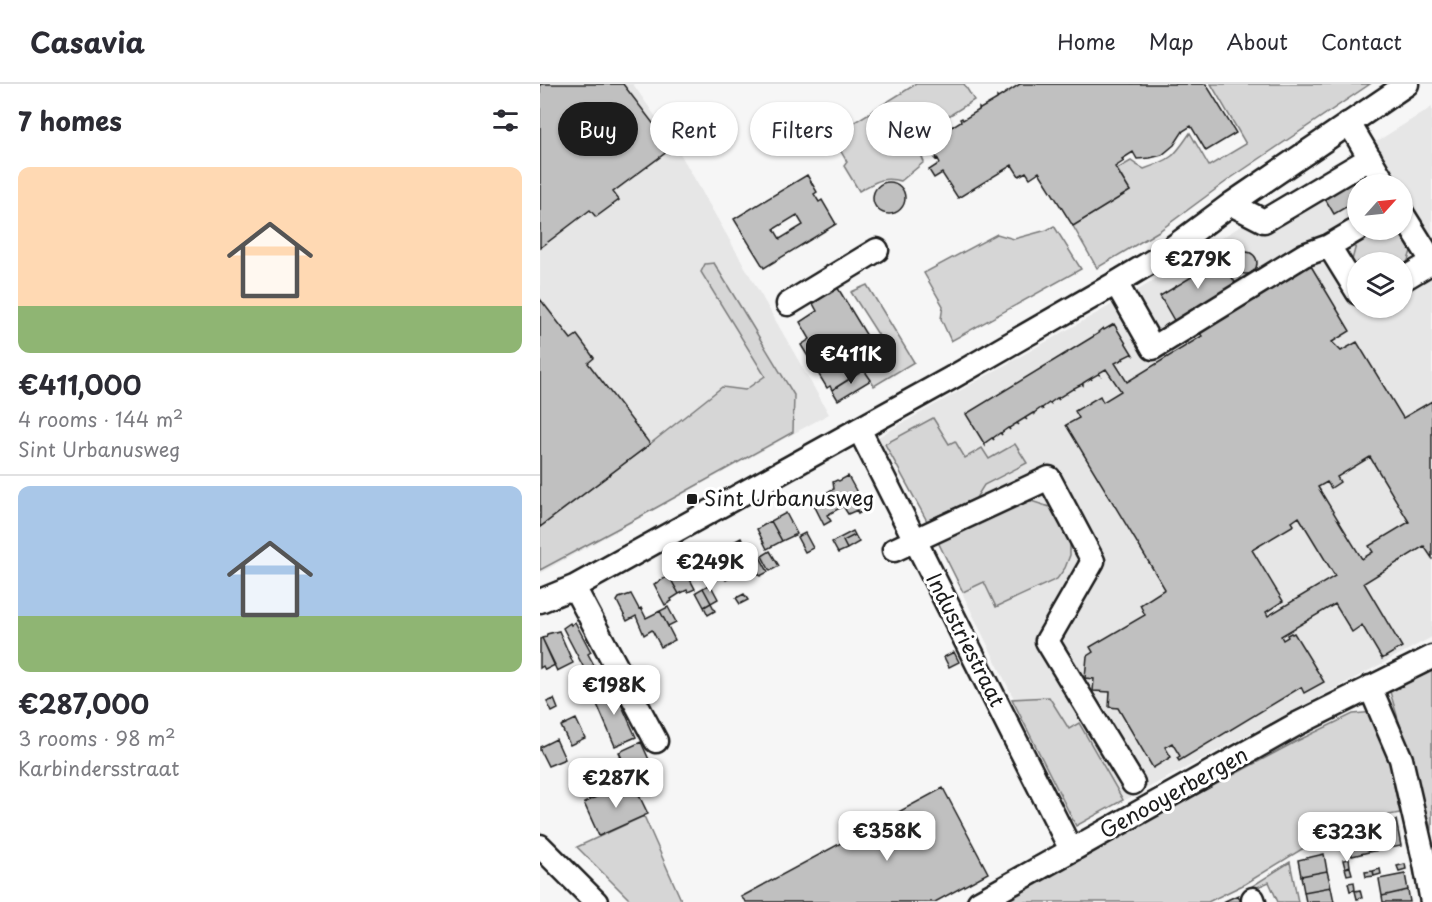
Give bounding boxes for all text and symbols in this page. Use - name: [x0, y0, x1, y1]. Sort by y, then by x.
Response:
- text: Casavia: [30, 20, 145, 63]
- text: Home: [1057, 25, 1116, 57]
- text: Map: [1149, 25, 1194, 57]
- text: About: [1227, 25, 1288, 57]
- text: Contact: [1321, 25, 1402, 57]
- text: 7 homes: [18, 101, 122, 140]
- chip: Buy: [558, 102, 638, 156]
- chip: Rent: [650, 102, 738, 156]
- chip: Filters: [750, 102, 854, 156]
- chip: New: [866, 102, 952, 156]
- icon: filters: [489, 104, 522, 137]
- north arrow: [1347, 174, 1413, 240]
- map controls: [1347, 174, 1413, 318]
- icon: home: [216, 206, 324, 314]
- pin: €279K: [1156, 239, 1240, 290]
- text: €279K: [1165, 243, 1231, 273]
- button: layers: [1347, 252, 1413, 318]
- pin: €411K: [809, 334, 893, 385]
- text: €411K: [820, 338, 882, 368]
- text: €411,000: [18, 365, 141, 404]
- text: 4 rooms · 144 m²: [18, 404, 183, 434]
- text: Sint Urbanusweg: [18, 434, 180, 464]
- place label: Sint Urbanusweg: [704, 481, 875, 513]
- marker: Sint Urbanusweg: [685, 492, 699, 506]
- icon: home: [216, 525, 324, 633]
- pin: €249K: [668, 542, 752, 593]
- text: €249K: [676, 546, 744, 576]
- street label: Industriestraat: [919, 567, 1014, 712]
- pin: €198K: [572, 665, 656, 716]
- text: €198K: [582, 669, 646, 699]
- text: €287,000: [18, 684, 149, 723]
- text: 3 rooms · 98 m²: [18, 723, 176, 753]
- street label: Genooyerbergen: [1093, 737, 1253, 845]
- text: Karbindersstraat: [18, 753, 179, 783]
- pin: €287K: [574, 758, 658, 809]
- text: €287K: [582, 762, 650, 792]
- pin: €358K: [845, 811, 929, 862]
- pin: €323K: [1305, 812, 1389, 863]
- text: €358K: [852, 815, 922, 845]
- text: €323K: [1312, 816, 1382, 846]

